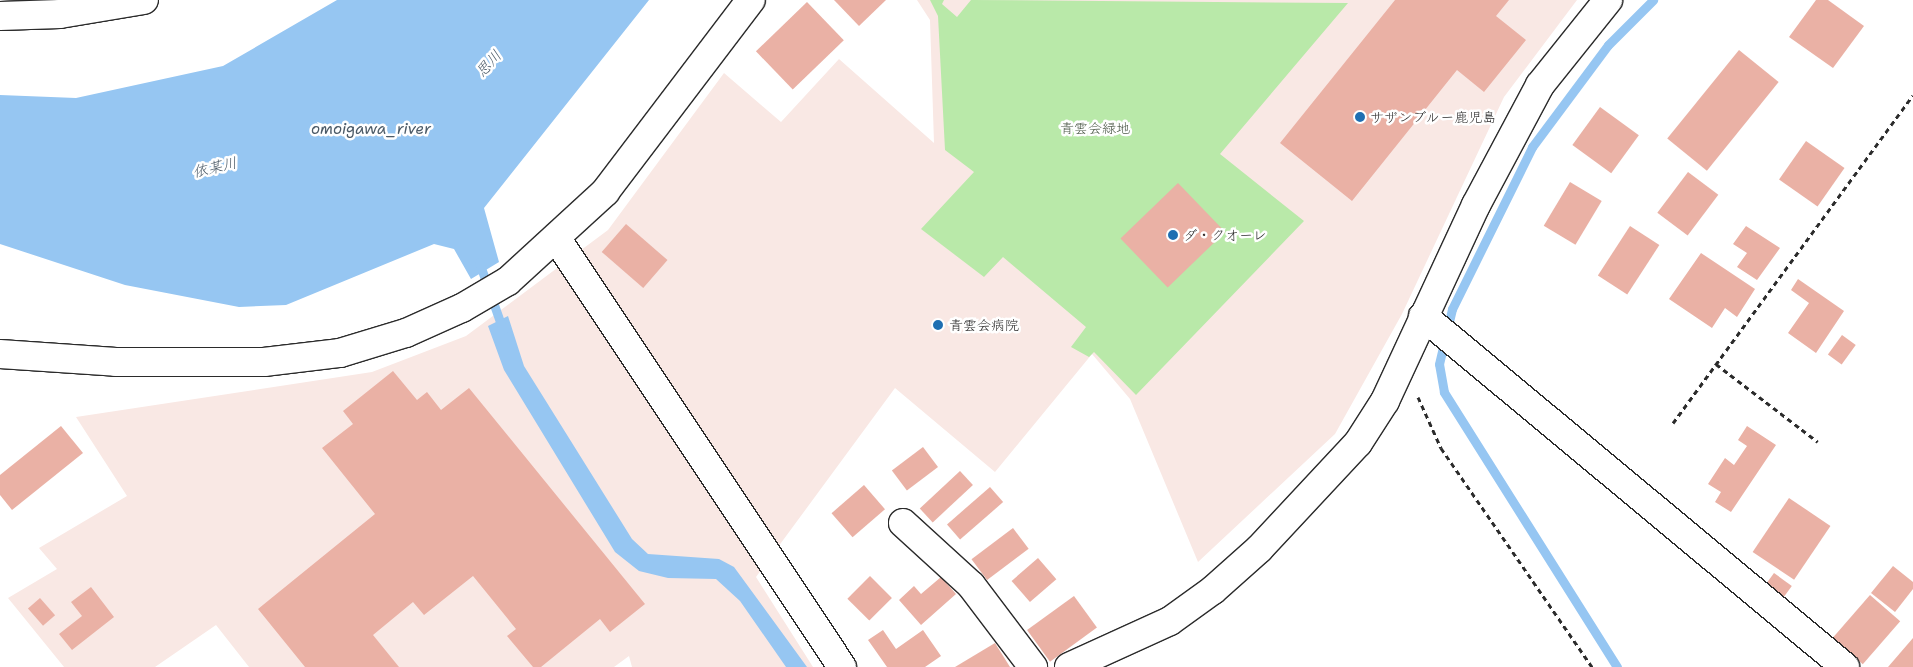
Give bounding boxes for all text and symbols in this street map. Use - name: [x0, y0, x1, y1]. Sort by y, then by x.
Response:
- water label: 思川: [472, 47, 506, 81]
- place label: サザンブルー鹿児島: [1370, 109, 1497, 125]
- marker: サザンブルー鹿児島: [1354, 111, 1366, 123]
- park label: 青雲会緑地: [1060, 120, 1130, 136]
- water label: omoigawa_river: [311, 121, 431, 139]
- water label: 依某川: [191, 154, 239, 182]
- place label: ダ・クオーレ: [1183, 227, 1267, 243]
- marker: ダ・クオーレ: [1167, 229, 1179, 241]
- place label: 青雲会病院: [949, 317, 1019, 333]
- marker: 青雲会病院: [931, 318, 945, 332]

